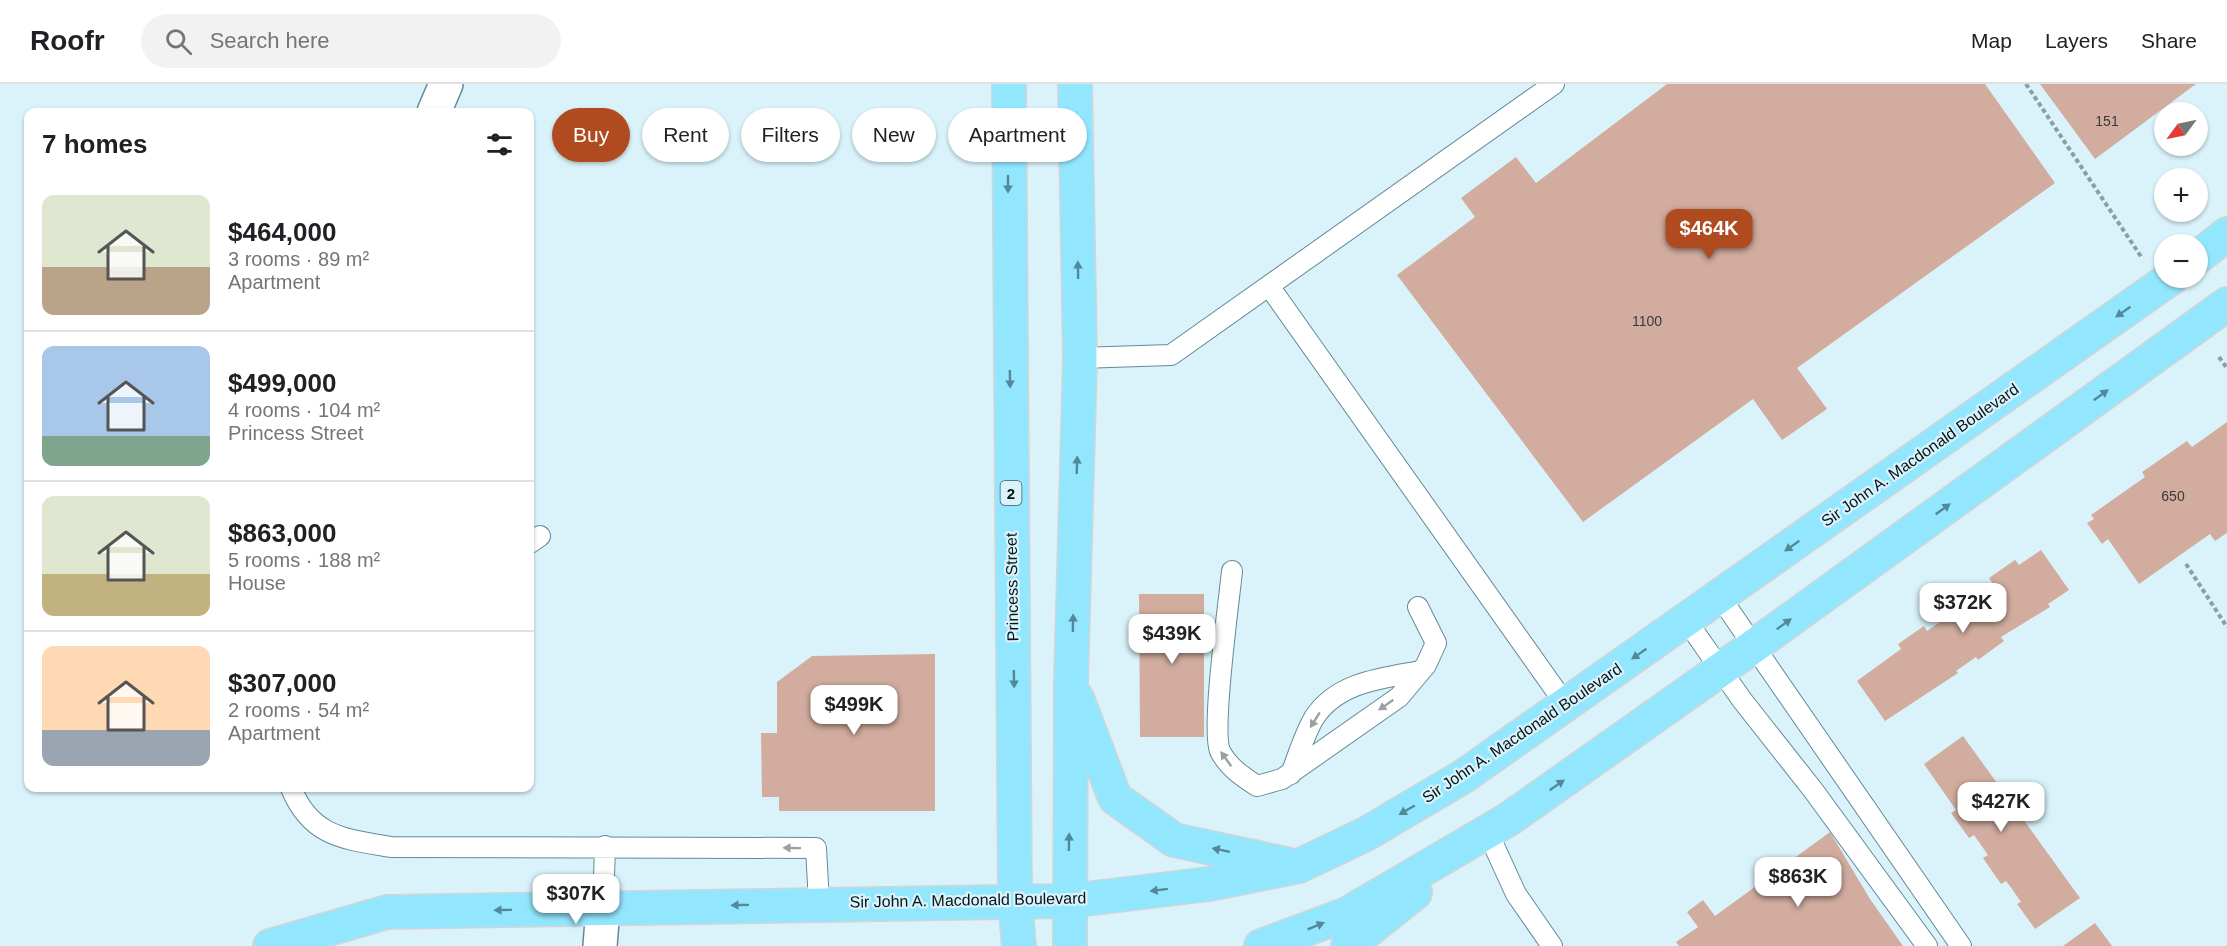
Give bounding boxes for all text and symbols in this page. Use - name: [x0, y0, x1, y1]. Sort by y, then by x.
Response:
- search box: [141, 14, 561, 68]
- text: Roofr: [30, 25, 105, 56]
- icon: search: [162, 25, 195, 58]
- text: Search here: [210, 28, 330, 53]
- text: Map: [1971, 29, 2012, 52]
- text: Layers: [2045, 29, 2108, 52]
- text: Share: [2141, 29, 2197, 52]
- north arrow: [2154, 102, 2208, 156]
- map controls: [2154, 102, 2208, 288]
- chip: Buy: [552, 108, 630, 162]
- chip: Rent: [642, 108, 729, 162]
- chip: Filters: [741, 108, 840, 162]
- chip: New: [852, 108, 936, 162]
- chip: Apartment: [948, 108, 1087, 162]
- house number: 151: [2095, 113, 2119, 129]
- icon: filters: [483, 128, 516, 161]
- text: 7 homes: [42, 129, 148, 159]
- button: +: [2154, 168, 2208, 222]
- one-way arrow: [1003, 175, 1013, 194]
- pin: $464K: [1667, 209, 1751, 260]
- text: $464,000: [228, 217, 336, 247]
- text: $464K: [1680, 217, 1738, 239]
- icon: home: [90, 219, 162, 291]
- button: −: [2154, 234, 2208, 288]
- text: 3 rooms · 89 m²: [228, 248, 369, 270]
- one-way arrow: [1074, 260, 1083, 279]
- text: Apartment: [228, 271, 320, 293]
- one-way arrow: [2115, 306, 2131, 317]
- house number: 1100: [1632, 313, 1662, 329]
- text: $499,000: [228, 368, 336, 398]
- icon: home: [90, 370, 162, 442]
- one-way arrow: [1005, 370, 1014, 389]
- street label: Sir John A. Macdonald Boulevard: [1818, 380, 2022, 530]
- one-way arrow: [2092, 389, 2108, 401]
- text: 4 rooms · 104 m²: [228, 399, 380, 421]
- text: Princess Street: [228, 422, 364, 444]
- one-way arrow: [1072, 455, 1081, 474]
- road number: 2: [1000, 481, 1022, 505]
- house number: 650: [2161, 488, 2185, 504]
- one-way arrow: [1935, 504, 1950, 516]
- text: $863,000: [228, 518, 336, 548]
- icon: home: [90, 520, 162, 592]
- street label: Princess Street: [1003, 532, 1021, 641]
- one-way arrow: [1785, 539, 1800, 551]
- text: 5 rooms · 188 m²: [228, 549, 380, 571]
- text: House: [228, 572, 286, 594]
- pin: $372K: [1921, 583, 2005, 634]
- text: $372K: [1934, 591, 1992, 613]
- one-way arrow: [1068, 614, 1077, 633]
- pin: $439K: [1130, 614, 1214, 665]
- one-way arrow: [1776, 618, 1792, 630]
- text: $439K: [1143, 622, 1201, 644]
- one-way arrow: [1631, 648, 1647, 660]
- street label: Sir John A. Macdonald Boulevard: [1419, 660, 1625, 806]
- text: $307,000: [228, 668, 336, 698]
- icon: home: [90, 670, 162, 742]
- one-way arrow: [1009, 670, 1018, 689]
- pin: $499K: [812, 685, 896, 736]
- text: $499K: [825, 693, 883, 715]
- text: 2 rooms · 54 m²: [228, 699, 369, 721]
- one-way arrow: [1379, 699, 1394, 711]
- one-way arrow: [1310, 712, 1321, 729]
- text: Apartment: [228, 722, 320, 744]
- one-way arrow: [1220, 751, 1233, 767]
- one-way arrow: [1548, 779, 1564, 791]
- pin: $427K: [1959, 782, 2043, 833]
- text: $427K: [1972, 790, 2030, 812]
- one-way arrow: [1398, 805, 1415, 815]
- one-way arrow: [1064, 833, 1074, 852]
- one-way arrow: [783, 843, 802, 853]
- one-way arrow: [1212, 845, 1231, 854]
- pin: $863K: [1756, 857, 1840, 908]
- text: $863K: [1769, 865, 1827, 887]
- pin: $307K: [534, 874, 618, 925]
- text: $307K: [547, 882, 605, 904]
- one-way arrow: [1149, 885, 1168, 895]
- street label: Sir John A. Macdonald Boulevard: [850, 889, 1086, 911]
- one-way arrow: [730, 900, 749, 910]
- one-way arrow: [493, 905, 512, 915]
- one-way arrow: [1308, 921, 1326, 931]

